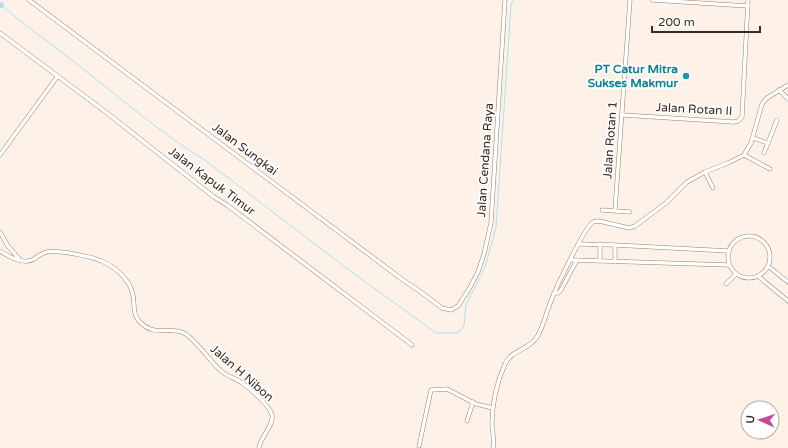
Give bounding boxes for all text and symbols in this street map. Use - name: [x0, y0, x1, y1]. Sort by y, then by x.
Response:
- scale bar: [652, 8, 760, 34]
- text: 200 m: [658, 15, 695, 29]
- place label: PT Catur Mitra Sukses Makmur: [588, 62, 678, 90]
- marker: PT Catur Mitra Sukses Makmur: [681, 71, 691, 81]
- street label: Jalan Rotan II: [655, 100, 733, 118]
- street label: Jalan Rotan 1: [600, 101, 620, 179]
- street label: Jalan Cendana Raya: [474, 102, 496, 218]
- street label: Jalan Sungkai: [210, 120, 280, 178]
- street label: Jalan Kapuk Timur: [166, 144, 258, 218]
- street label: Jalan H Nibon: [207, 342, 277, 404]
- north arrow: [740, 400, 780, 440]
- text: U: [744, 415, 757, 424]

